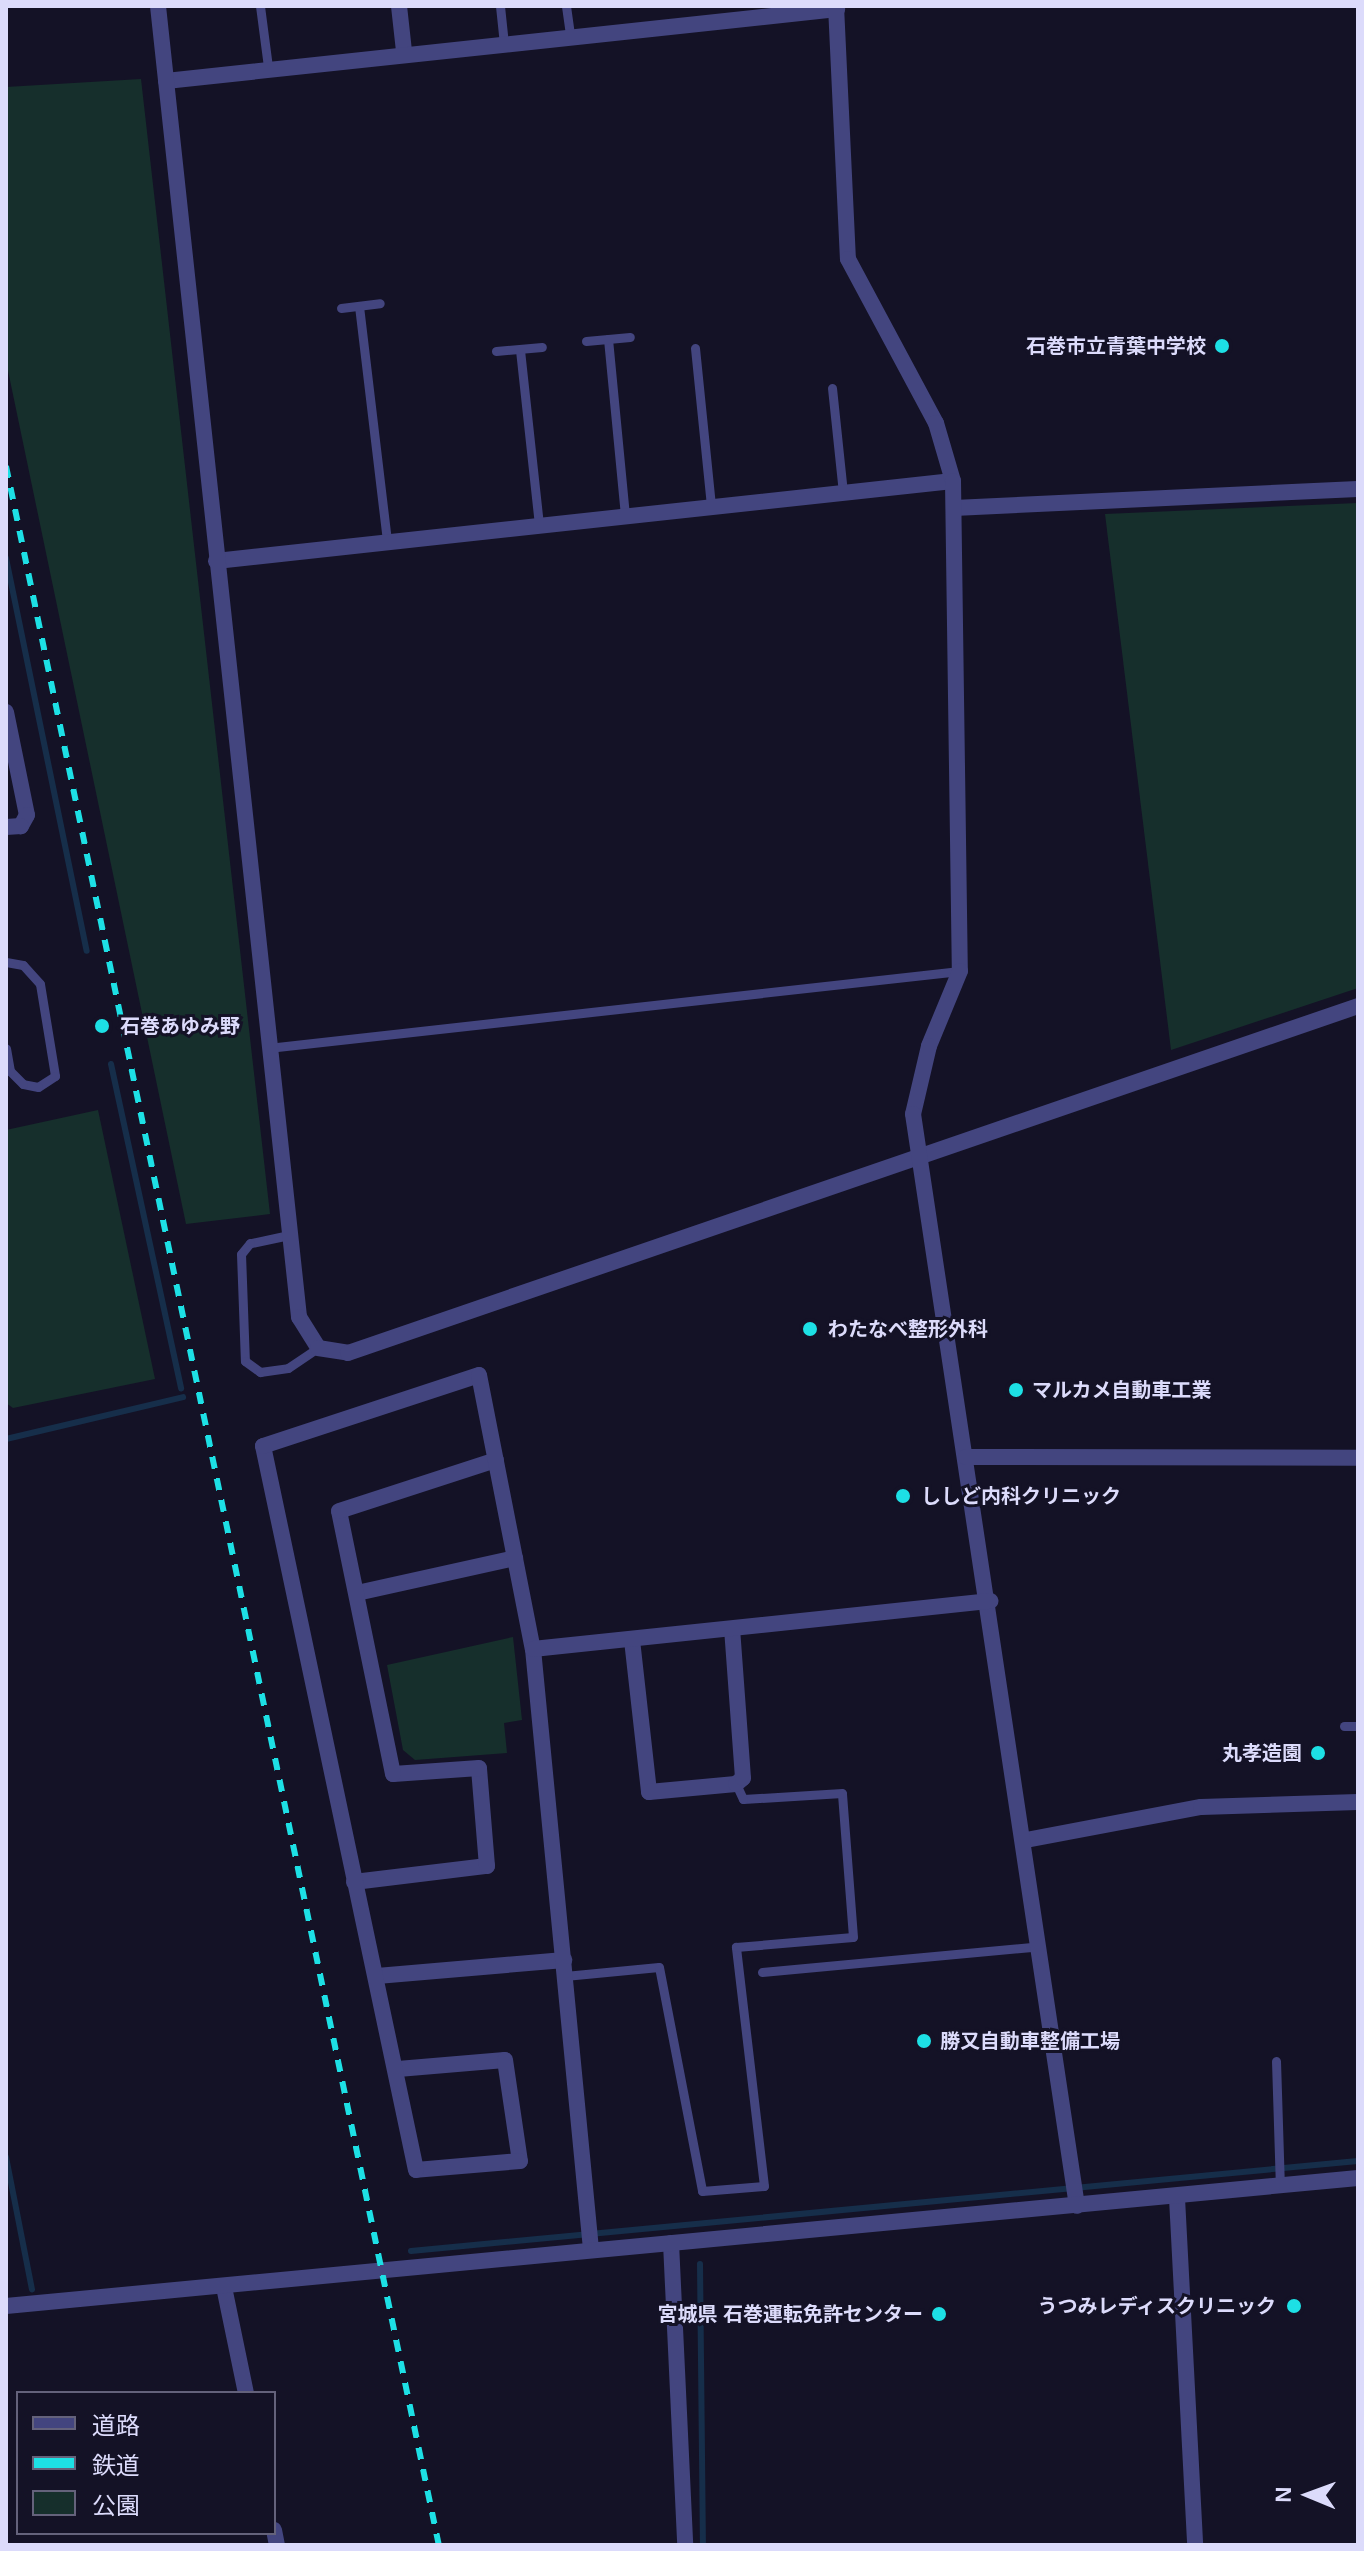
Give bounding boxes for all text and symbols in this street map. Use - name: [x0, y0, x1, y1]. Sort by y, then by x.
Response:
- place label: 石巻市立青葉中学校: [1026, 334, 1206, 358]
- marker: 石巻市立青葉中学校: [1213, 337, 1231, 355]
- place label: 石巻あゆみ野: [120, 1014, 240, 1038]
- marker: 石巻あゆみ野: [91, 1015, 113, 1037]
- place label: わたなべ整形外科: [828, 1317, 988, 1341]
- marker: わたなべ整形外科: [799, 1318, 821, 1340]
- place label: マルカメ自動車工業: [1032, 1378, 1212, 1402]
- marker: マルカメ自動車工業: [1007, 1381, 1025, 1399]
- place label: ししど内科クリニック: [921, 1484, 1121, 1508]
- marker: ししど内科クリニック: [892, 1485, 914, 1507]
- place label: 丸孝造園: [1222, 1741, 1302, 1765]
- marker: 丸孝造園: [1309, 1744, 1327, 1762]
- place label: 勝又自動車整備工場: [940, 2029, 1120, 2053]
- marker: 勝又自動車整備工場: [915, 2032, 933, 2050]
- place label: うつみレディスクリニック: [1036, 2294, 1276, 2318]
- marker: うつみレディスクリニック: [1283, 2295, 1305, 2317]
- place label: 宮城県 石巻運転免許センター: [657, 2302, 923, 2326]
- marker: 宮城県 石巻運転免許センター: [930, 2305, 948, 2323]
- legend: [16, 2391, 276, 2535]
- text: 道路: [92, 2412, 140, 2439]
- text: 鉄道: [92, 2452, 140, 2479]
- north arrow: [1268, 2455, 1348, 2535]
- text: N: [1271, 2486, 1296, 2503]
- text: 公園: [92, 2492, 140, 2519]

